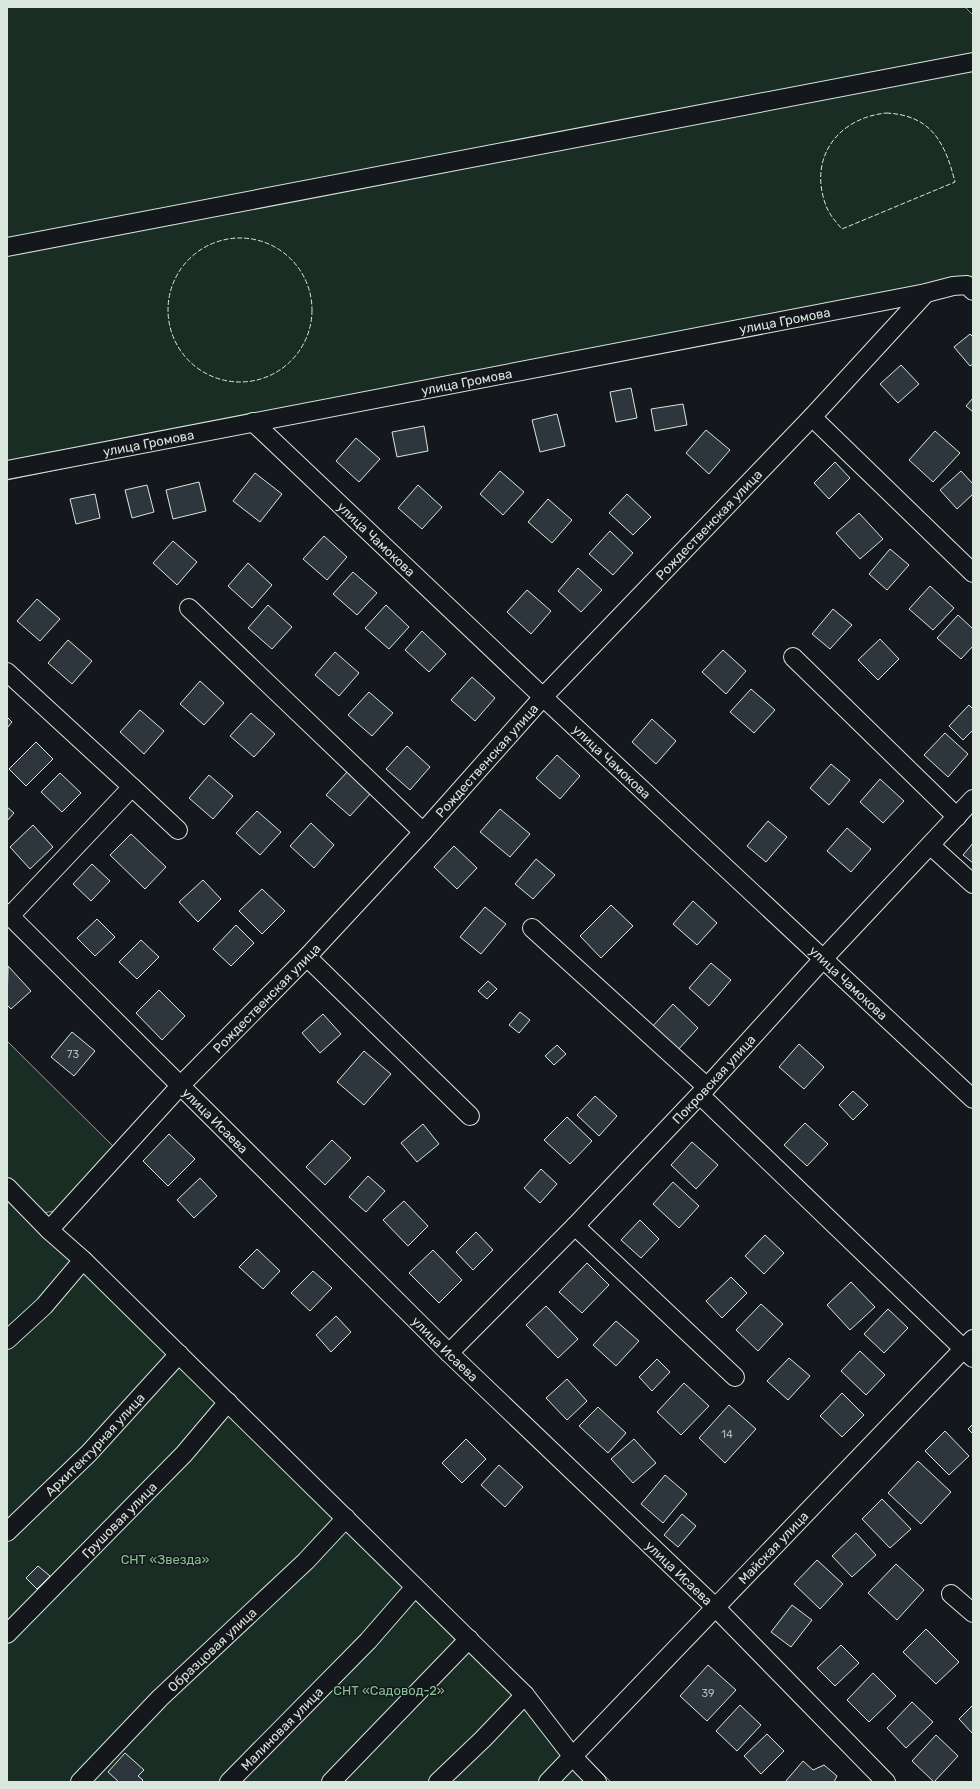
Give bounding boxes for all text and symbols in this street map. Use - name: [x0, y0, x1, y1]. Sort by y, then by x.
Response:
- street label: улица Громова: [738, 305, 832, 337]
- street label: улица Громова: [420, 366, 513, 398]
- street label: улица Громова: [102, 427, 195, 459]
- street label: Рождественская улица: [653, 467, 765, 583]
- street label: улица Чамокова: [334, 499, 418, 580]
- street label: Рождественская улица: [433, 701, 541, 821]
- street label: улица Чамокова: [569, 722, 654, 802]
- street label: Рождественская улица: [210, 941, 324, 1056]
- street label: улица Чамокова: [806, 943, 890, 1023]
- street label: Покровская улица: [669, 1032, 759, 1127]
- house number: 73: [67, 1048, 80, 1061]
- street label: улица Исаева: [179, 1085, 251, 1157]
- street label: улица Исаева: [409, 1314, 481, 1385]
- street label: Архитектурная улица: [42, 1390, 148, 1499]
- house number: 14: [721, 1428, 733, 1441]
- street label: Грушовая улица: [79, 1479, 160, 1561]
- street label: Майская улица: [735, 1509, 811, 1587]
- street label: улица Исаева: [642, 1538, 715, 1608]
- park label: СНТ «Звезда»: [121, 1552, 209, 1567]
- street label: Образцовая улица: [165, 1605, 259, 1695]
- park label: СНТ «Садовод-2»: [333, 1683, 445, 1698]
- street label: Малиновая улица: [238, 1684, 326, 1774]
- house number: 39: [701, 1687, 715, 1700]

